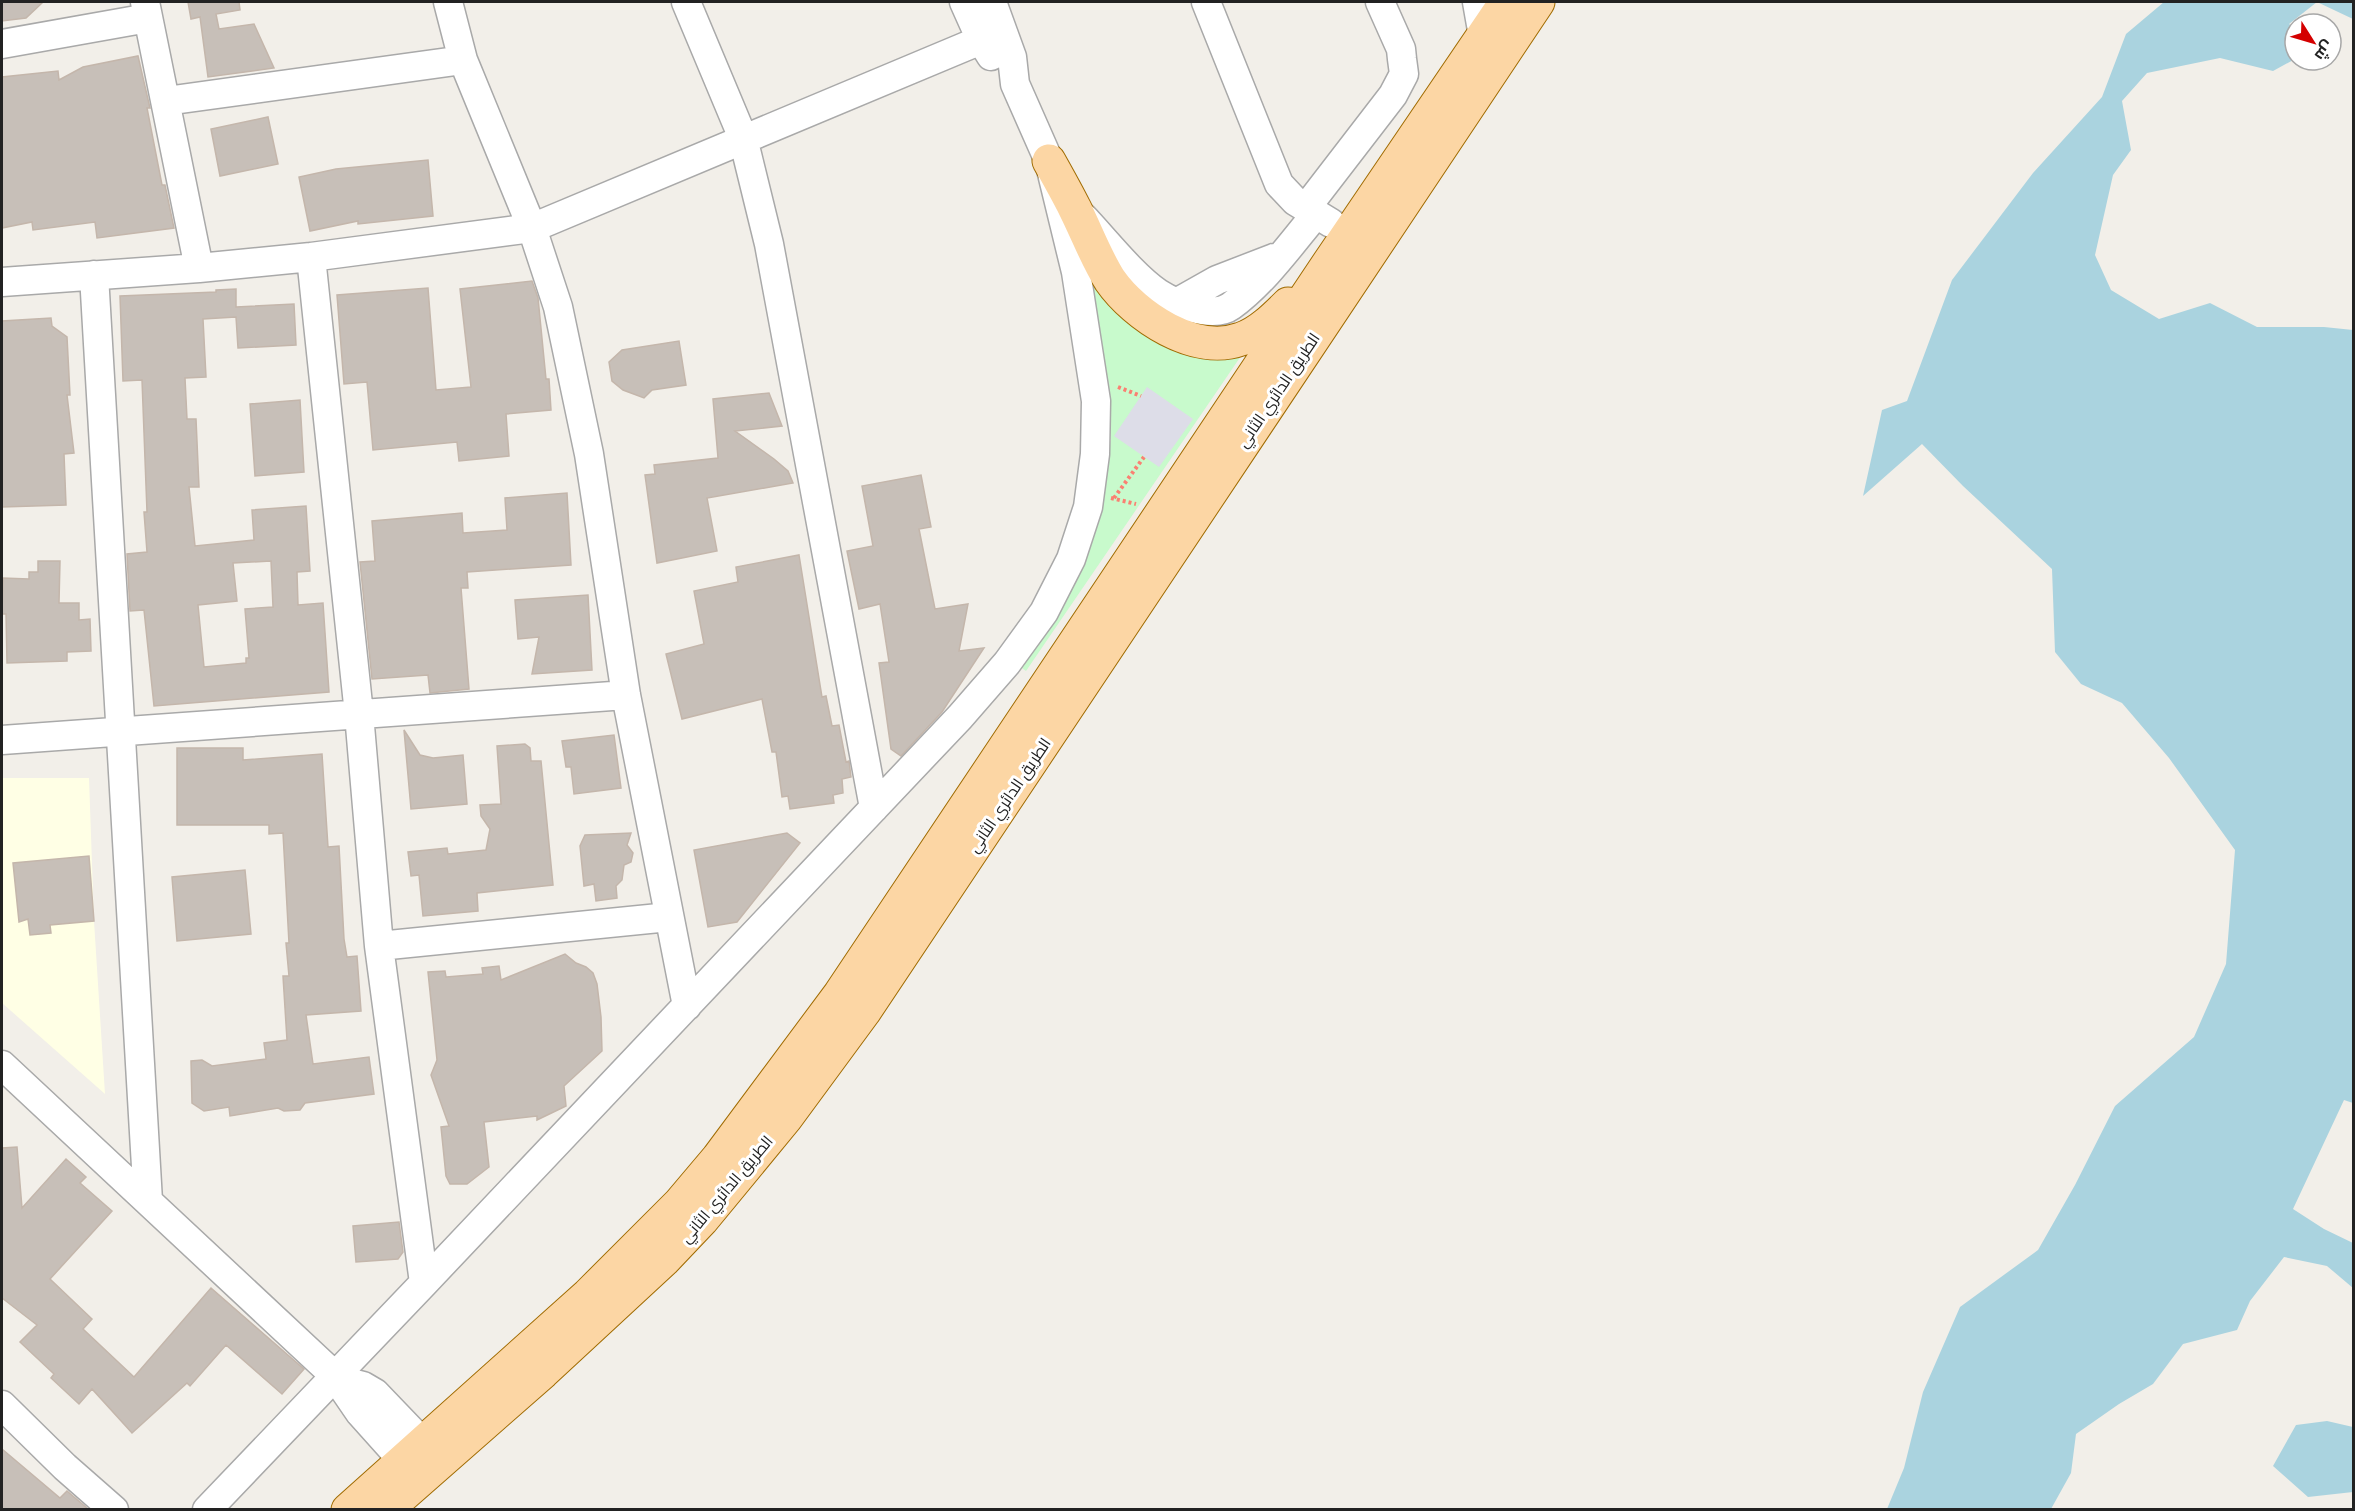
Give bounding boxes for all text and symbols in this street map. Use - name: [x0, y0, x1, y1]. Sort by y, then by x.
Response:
- north arrow: [2283, 12, 2343, 72]
- text: ش: [2311, 37, 2338, 65]
- street label: الطريق الدائري الثاني: [1233, 329, 1327, 453]
- street label: الطريق الدائري الثاني: [964, 734, 1058, 858]
- street label: الطريق الدائري الثاني: [676, 1132, 780, 1249]

